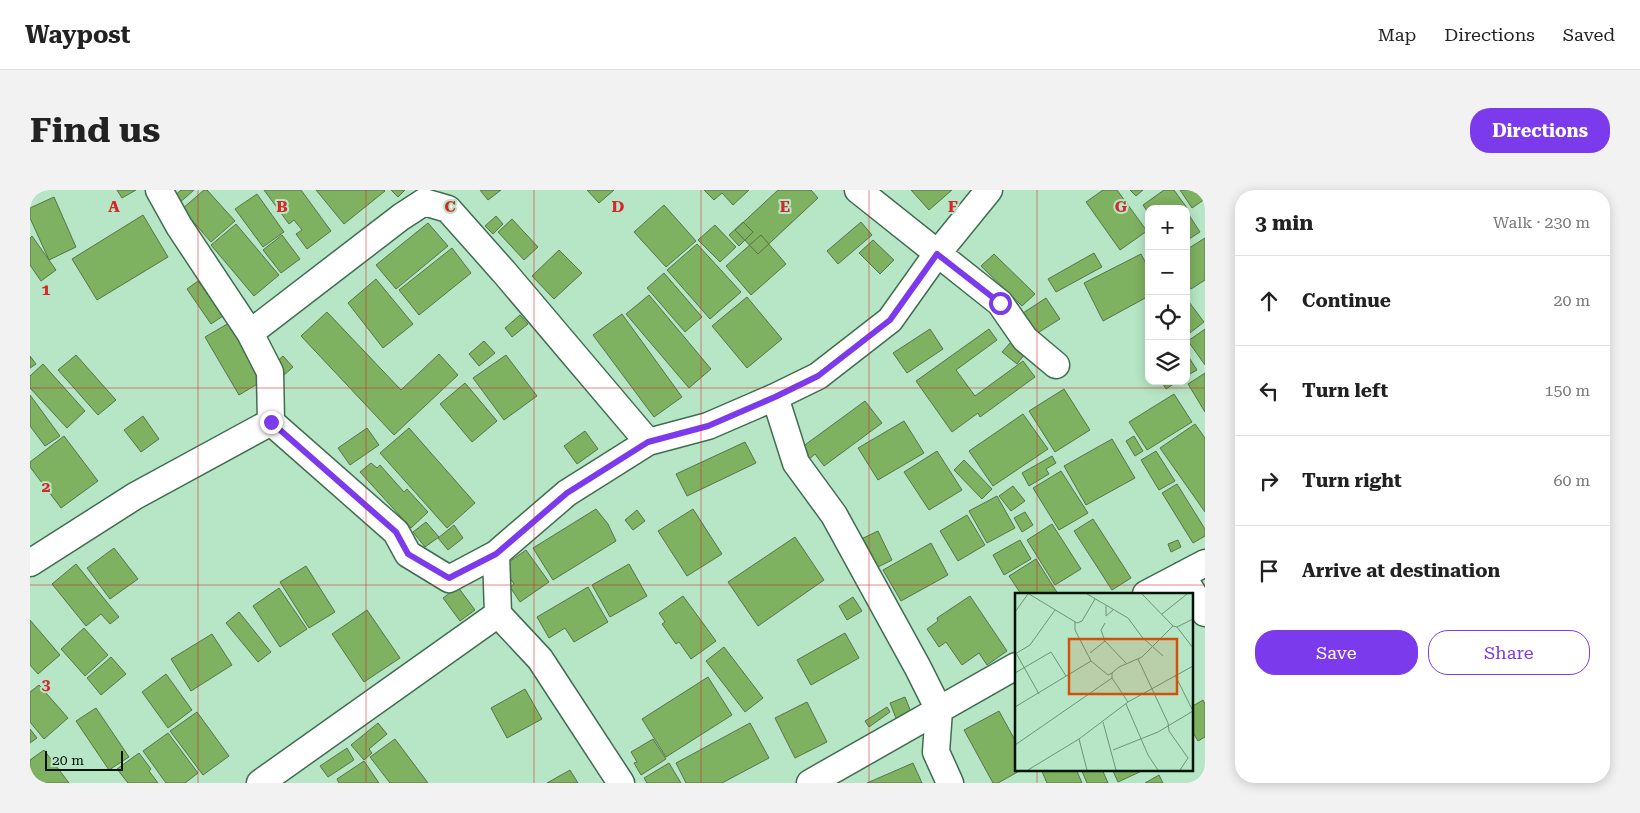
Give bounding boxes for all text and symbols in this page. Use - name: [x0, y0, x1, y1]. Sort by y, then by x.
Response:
- text: Waypost: [25, 21, 130, 49]
- text: Map: [1378, 24, 1416, 45]
- text: Directions: [1444, 24, 1535, 45]
- text: Saved: [1563, 24, 1615, 45]
- button: Directions: [1470, 108, 1610, 153]
- text: Find us: [30, 110, 160, 151]
- text: A: [108, 197, 120, 216]
- text: B: [276, 197, 288, 216]
- text: C: [444, 197, 456, 216]
- text: D: [612, 197, 625, 216]
- text: E: [780, 197, 790, 216]
- text: F: [948, 197, 958, 216]
- text: G: [1115, 197, 1128, 216]
- map controls: [1145, 205, 1190, 385]
- button: +: [1145, 205, 1190, 250]
- text: 3 min: [1255, 211, 1313, 235]
- text: Walk · 230 m: [1493, 213, 1590, 232]
- button: −: [1145, 250, 1190, 295]
- text: 1: [42, 280, 51, 299]
- icon: ahead: [1255, 287, 1283, 315]
- text: Continue: [1302, 289, 1391, 312]
- text: 20 m: [1553, 291, 1590, 310]
- route start: [989, 292, 1012, 315]
- button: locate: [1145, 295, 1190, 340]
- button: layers: [1145, 340, 1190, 385]
- icon: left: [1255, 377, 1283, 405]
- text: Turn left: [1302, 379, 1388, 402]
- text: 150 m: [1544, 381, 1590, 400]
- route end: [260, 411, 283, 434]
- icon: right: [1255, 467, 1283, 495]
- text: Turn right: [1302, 469, 1402, 492]
- text: 60 m: [1553, 471, 1590, 490]
- text: 2: [42, 477, 51, 496]
- icon: arrive: [1255, 557, 1283, 585]
- text: Arrive at destination: [1302, 559, 1500, 582]
- inset map: [1015, 593, 1192, 770]
- button: Save: [1255, 630, 1418, 675]
- button: Share: [1428, 630, 1590, 675]
- text: 3: [42, 675, 51, 694]
- scale bar: [45, 748, 122, 771]
- text: 20 m: [52, 752, 84, 768]

